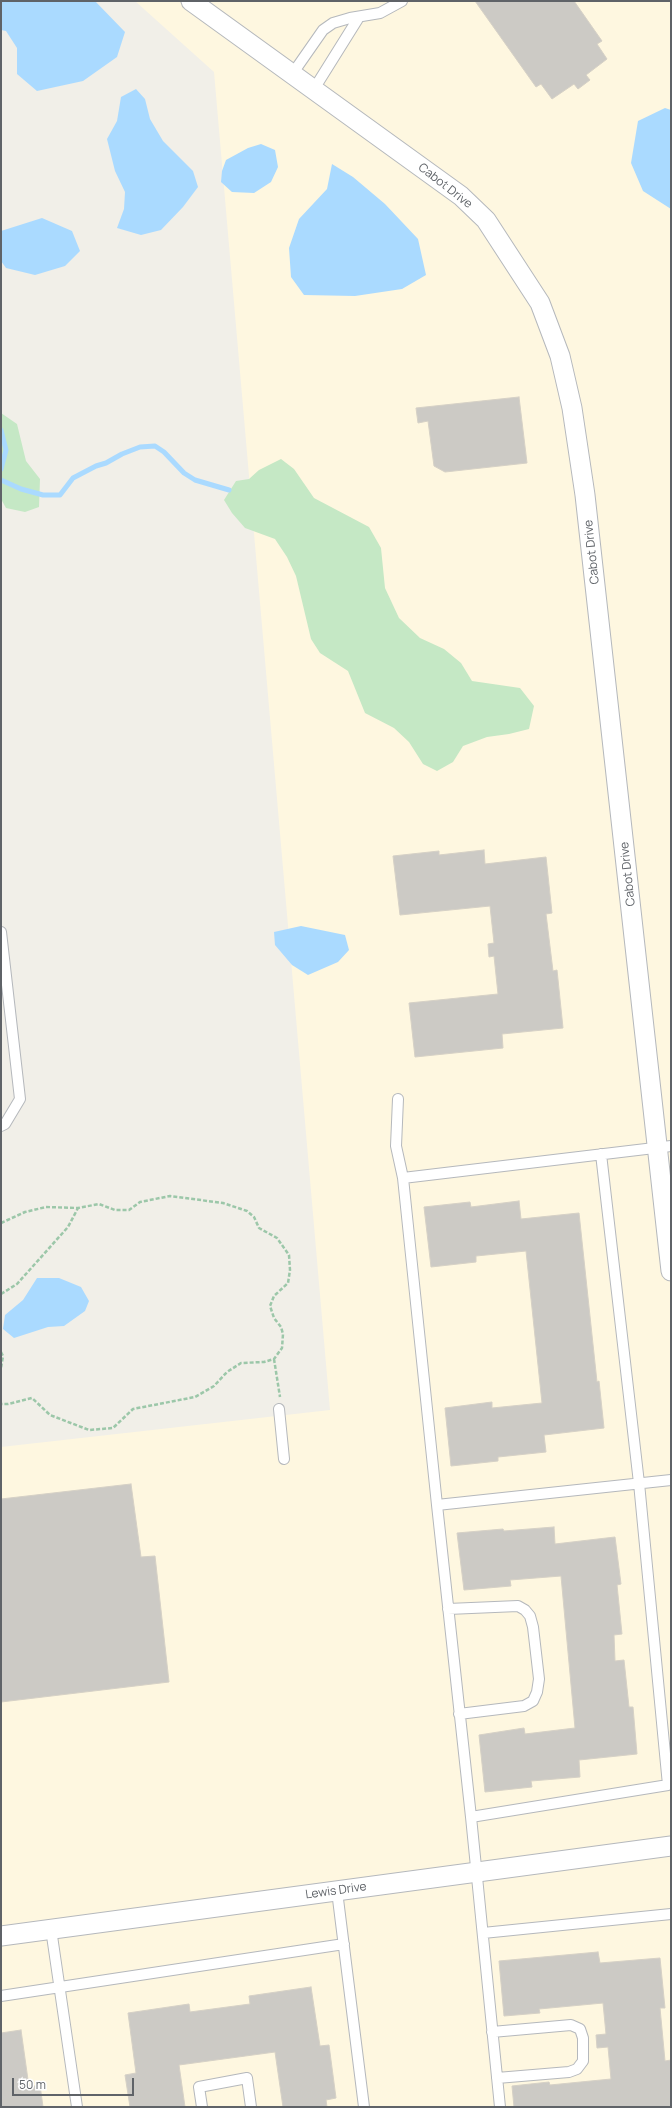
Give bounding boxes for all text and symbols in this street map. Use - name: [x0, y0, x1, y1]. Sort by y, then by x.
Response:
- street label: Cabot Drive: [415, 160, 475, 212]
- street label: Cabot Drive: [581, 519, 603, 585]
- street label: Cabot Drive: [617, 841, 639, 907]
- street label: Lewis Drive: [304, 1880, 368, 1902]
- scale bar: [14, 2070, 136, 2096]
- text: 50 m: [19, 2076, 46, 2093]

